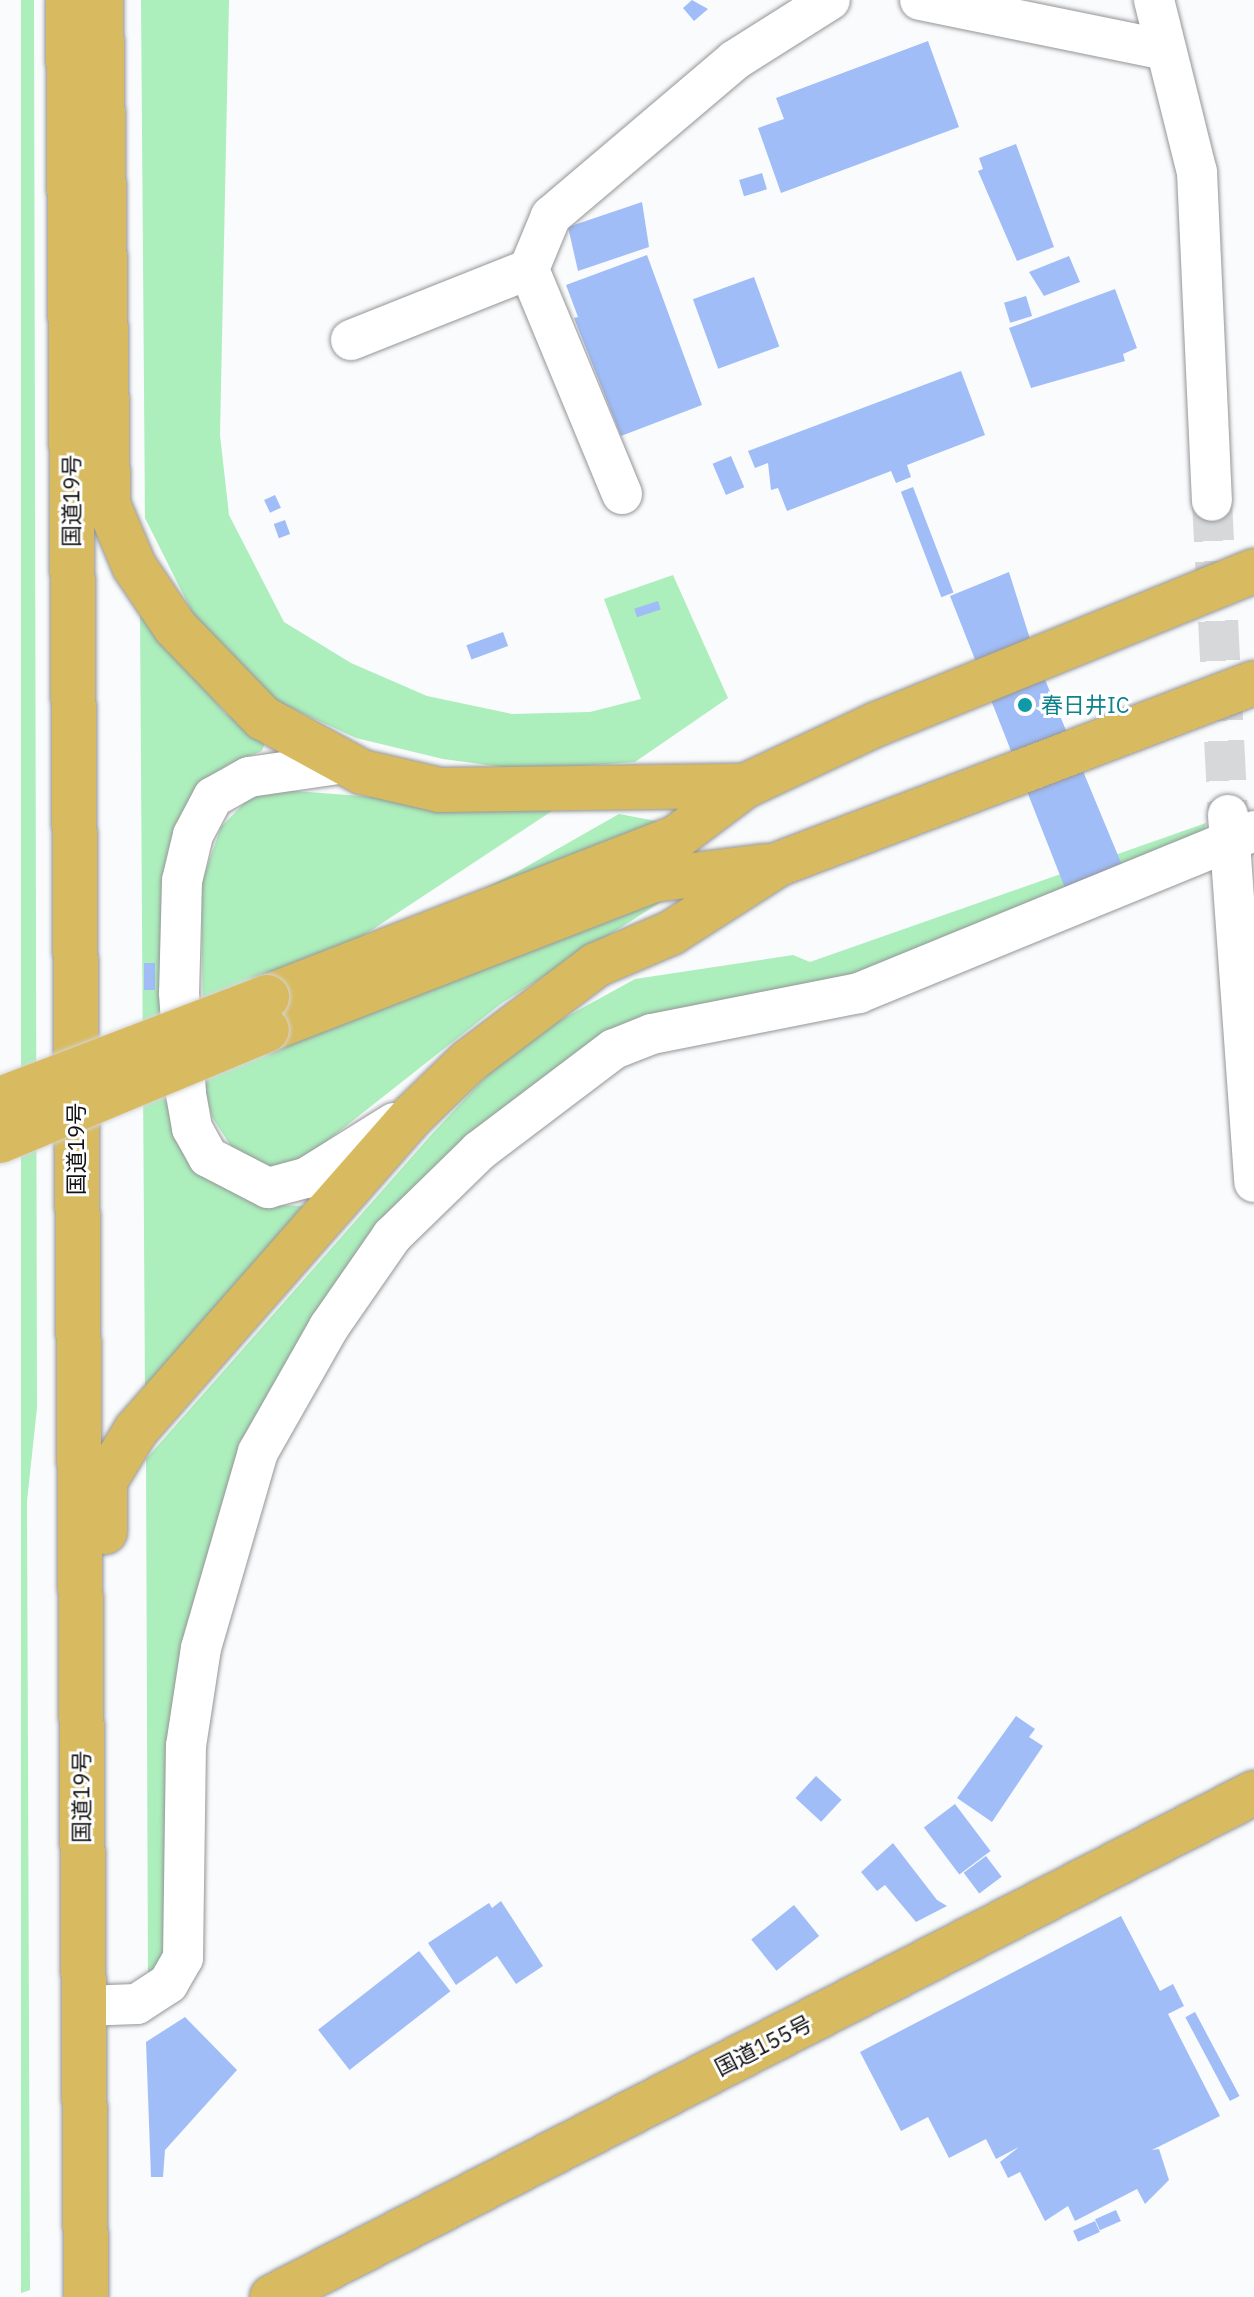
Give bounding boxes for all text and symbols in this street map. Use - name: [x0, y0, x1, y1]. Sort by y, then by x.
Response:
- street label: 国道19号: [58, 455, 84, 547]
- place label: 春日井IC: [1041, 692, 1129, 718]
- marker: 春日井IC: [1016, 696, 1034, 714]
- street label: 国道19号: [63, 1103, 89, 1195]
- street label: 国道19号: [68, 1751, 94, 1843]
- street label: 国道155号: [710, 2009, 816, 2081]

